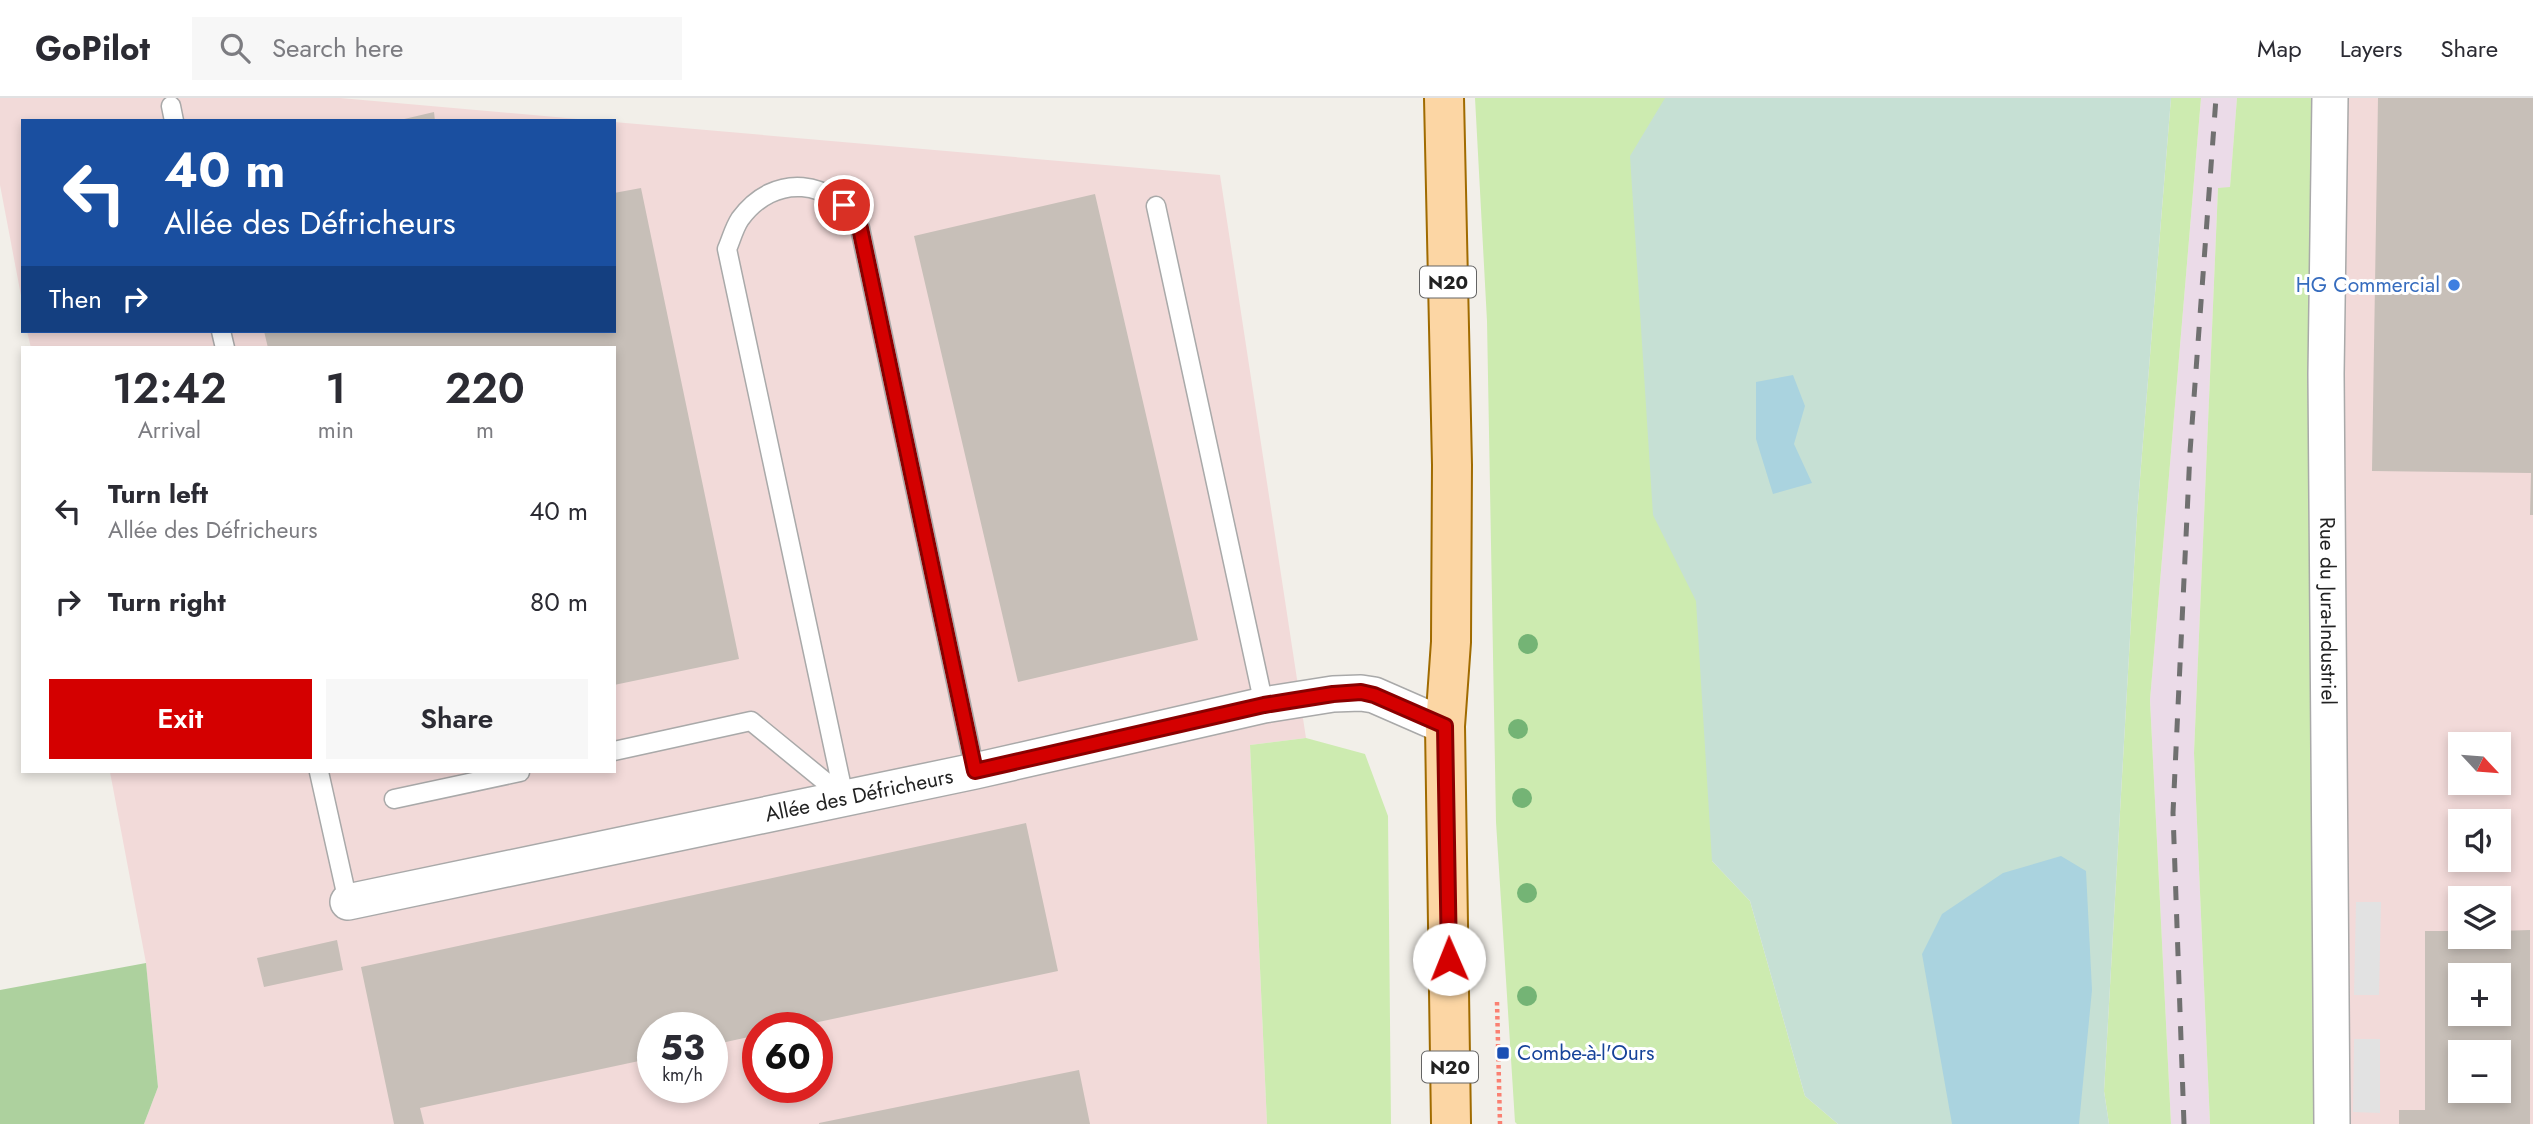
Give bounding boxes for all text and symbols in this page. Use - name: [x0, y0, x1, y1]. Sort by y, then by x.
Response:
- search box: [192, 17, 682, 80]
- text: GoPilot: [35, 25, 150, 72]
- icon: search: [216, 29, 254, 67]
- text: Search here: [272, 29, 403, 67]
- text: Map: [2257, 31, 2302, 66]
- text: Layers: [2340, 31, 2402, 66]
- text: Share: [2440, 31, 2498, 66]
- text: 40 m: [164, 135, 286, 205]
- icon: left: [49, 147, 140, 238]
- pin: [814, 175, 874, 235]
- icon: arrive: [825, 186, 863, 224]
- text: Allée des Défricheurs: [164, 200, 456, 246]
- road number: N20: [1420, 266, 1476, 298]
- place label: HG Commercial: [2296, 270, 2440, 300]
- marker: HG Commercial: [2446, 277, 2462, 293]
- text: Then: [49, 280, 102, 318]
- icon: right: [116, 280, 154, 318]
- text: 12:42: [112, 358, 227, 419]
- text: 1: [326, 358, 346, 419]
- text: 220: [445, 358, 525, 419]
- text: Arrival: [138, 413, 201, 447]
- text: min: [318, 413, 354, 447]
- text: m: [476, 413, 494, 447]
- text: Turn left: [108, 475, 208, 513]
- icon: left: [49, 492, 87, 530]
- text: 40 m: [529, 492, 588, 530]
- text: Allée des Défricheurs: [108, 513, 318, 547]
- street label: Rue du Jura-Industriel: [2312, 517, 2344, 705]
- icon: right: [49, 583, 87, 621]
- text: Turn right: [108, 583, 226, 621]
- text: 80 m: [530, 583, 588, 621]
- button: Exit: [49, 679, 312, 759]
- button: Share: [326, 679, 588, 759]
- north arrow: [2448, 732, 2511, 794]
- map controls: [2448, 732, 2511, 1103]
- street label: Allée des Défricheurs: [762, 761, 956, 830]
- button: sound: [2448, 809, 2511, 872]
- button: layers: [2448, 886, 2511, 949]
- position arrow: [1412, 922, 1486, 996]
- button: +: [2448, 963, 2511, 1026]
- speed limit sign: 60: [742, 1012, 833, 1103]
- text: 53: [660, 1023, 705, 1073]
- place label: Combe-à-l'Ours: [1517, 1038, 1655, 1068]
- button: −: [2448, 1040, 2511, 1103]
- marker: Combe-à-l'Ours: [1495, 1045, 1511, 1061]
- road number: N20: [1422, 1051, 1478, 1082]
- text: km/h: [662, 1062, 703, 1088]

